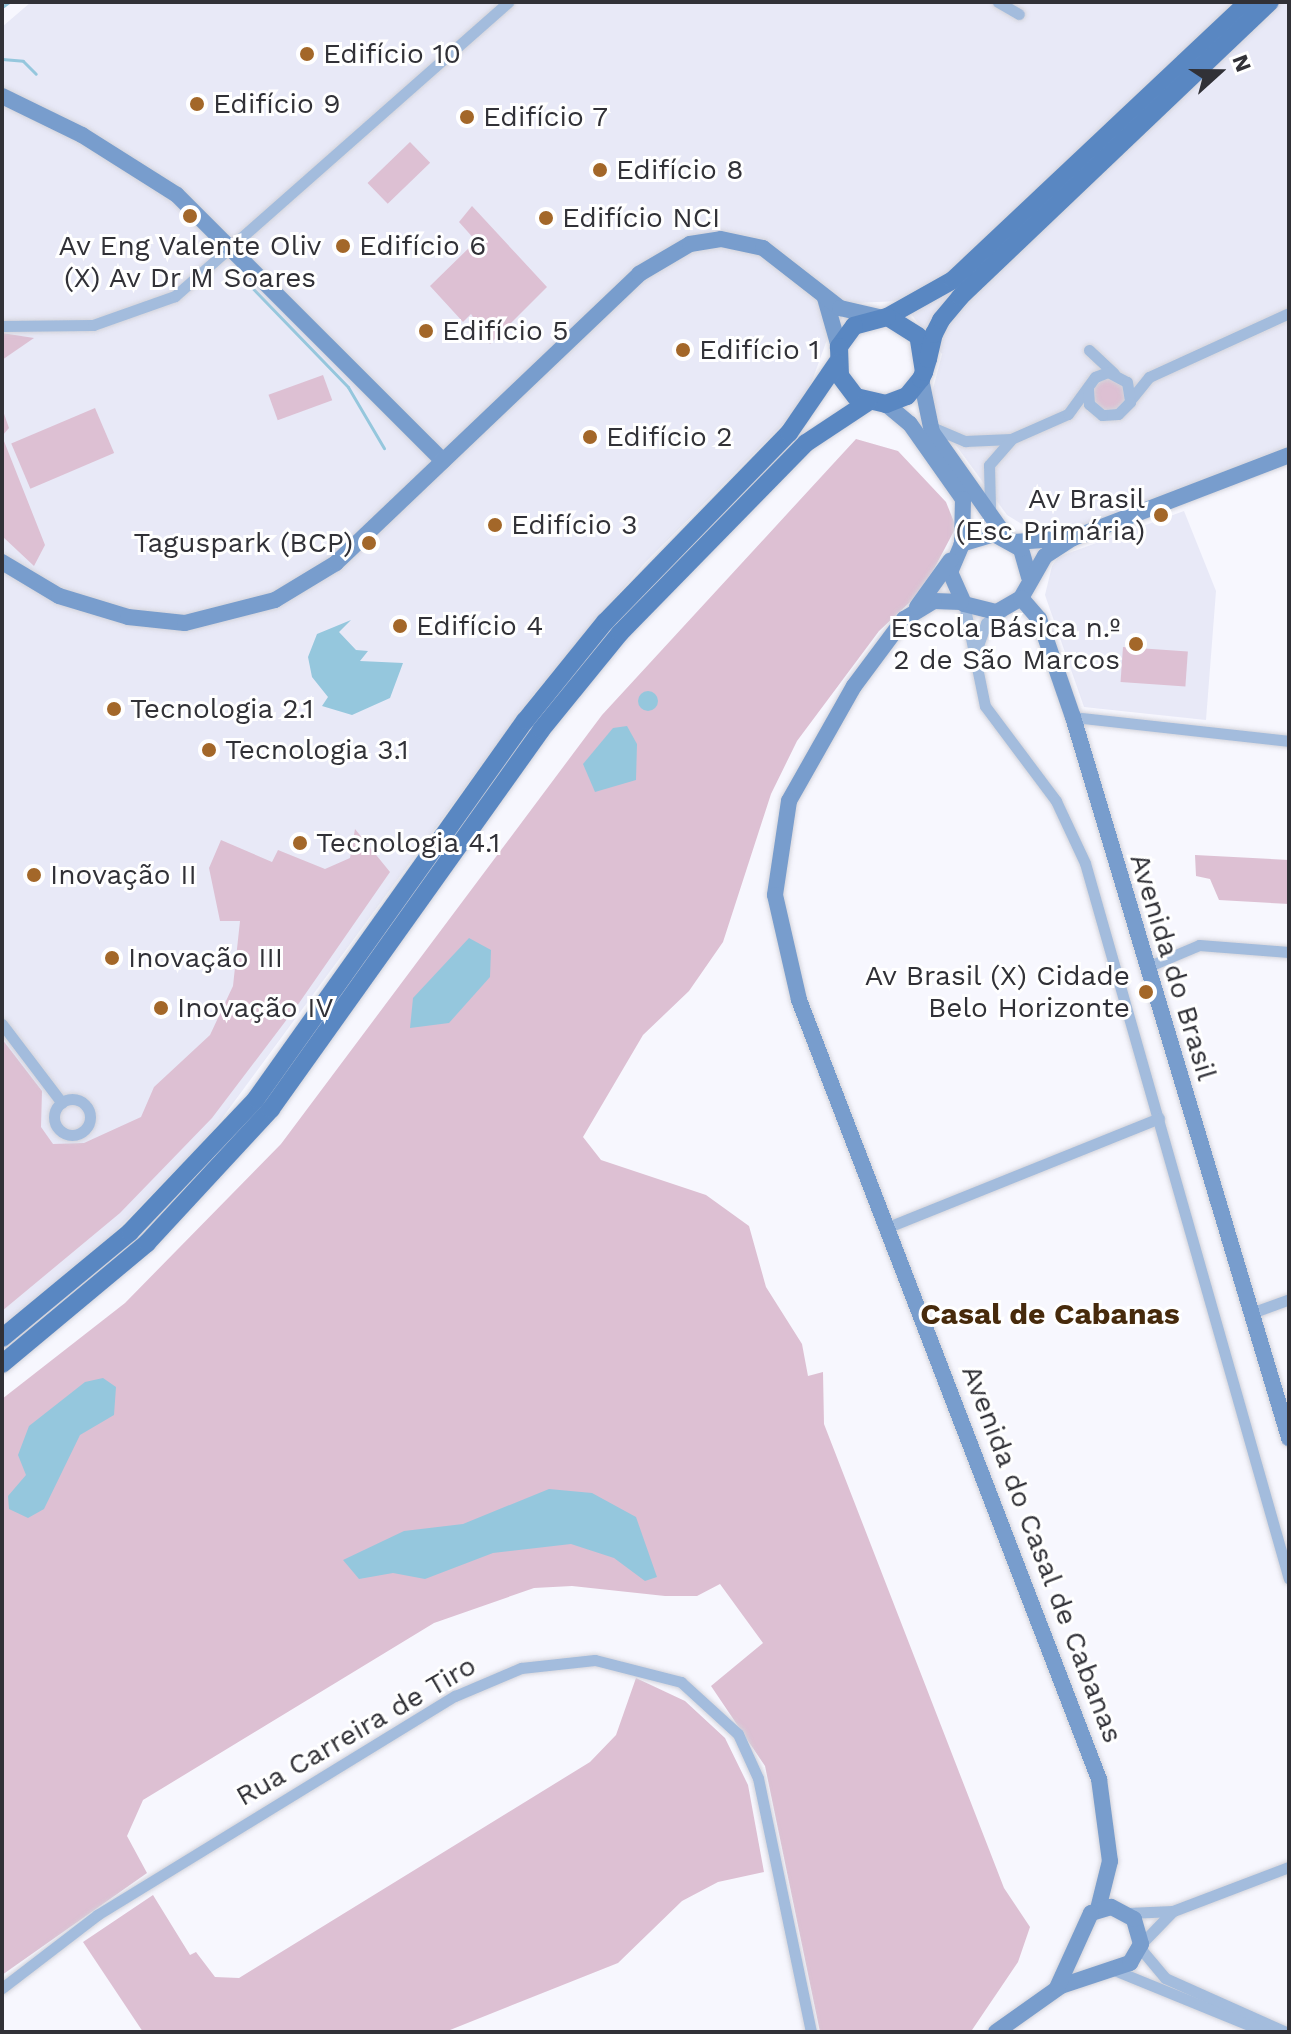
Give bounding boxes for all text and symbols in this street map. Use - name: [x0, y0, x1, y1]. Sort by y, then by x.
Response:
- north arrow: [1179, 32, 1259, 112]
- place label: Edifício 10: [323, 37, 462, 71]
- marker: Edifício 10: [298, 45, 316, 63]
- text: N: [1227, 51, 1256, 75]
- place label: Edifício 9: [213, 87, 341, 121]
- marker: Edifício 9: [188, 95, 206, 113]
- place label: Edifício 7: [483, 100, 609, 134]
- marker: Edifício 7: [458, 108, 476, 126]
- place label: Edifício 8: [616, 153, 744, 187]
- marker: Edifício 8: [591, 161, 609, 179]
- place label: Edifício NCI: [562, 201, 720, 235]
- marker: Av Eng Valente Oliv (X) Av Dr M Soares: [181, 207, 199, 225]
- marker: Edifício NCI: [537, 209, 555, 227]
- place label: Av Eng Valente Oliv (X) Av Dr M Soares: [58, 229, 322, 295]
- place label: Edifício 6: [359, 229, 486, 263]
- marker: Edifício 6: [334, 237, 352, 255]
- place label: Edifício 5: [442, 314, 569, 348]
- marker: Edifício 5: [417, 322, 435, 340]
- place label: Edifício 1: [699, 333, 820, 367]
- marker: Edifício 1: [674, 341, 692, 359]
- place label: Edifício 2: [606, 420, 733, 454]
- marker: Edifício 2: [581, 428, 599, 446]
- place label: Av Brasil (Esc Primária): [955, 482, 1145, 548]
- marker: Av Brasil (Esc Primária): [1152, 506, 1170, 524]
- place label: Edifício 3: [511, 508, 638, 542]
- marker: Edifício 3: [486, 516, 504, 534]
- place label: Taguspark (BCP): [133, 526, 353, 560]
- marker: Taguspark (BCP): [360, 534, 378, 552]
- place label: Edifício 4: [416, 609, 543, 643]
- place label: Escola Básica n.º 2 de São Marcos: [889, 611, 1120, 677]
- marker: Edifício 4: [391, 617, 409, 635]
- marker: Escola Básica n.º 2 de São Marcos: [1127, 635, 1145, 653]
- place label: Tecnologia 2.1: [130, 692, 314, 726]
- marker: Tecnologia 2.1: [105, 700, 123, 718]
- place label: Tecnologia 3.1: [225, 733, 409, 767]
- marker: Tecnologia 3.1: [200, 741, 218, 759]
- place label: Tecnologia 4.1: [316, 826, 501, 860]
- marker: Tecnologia 4.1: [291, 834, 309, 852]
- street label: Avenida do Brasil: [1122, 849, 1224, 1085]
- place label: Inovação II: [50, 858, 197, 892]
- marker: Inovação II: [25, 866, 43, 884]
- place label: Inovação III: [128, 941, 283, 975]
- marker: Inovação III: [103, 949, 121, 967]
- place label: Av Brasil (X) Cidade Belo Horizonte: [863, 959, 1130, 1025]
- marker: Av Brasil (X) Cidade Belo Horizonte: [1137, 983, 1155, 1001]
- place label: Inovação IV: [177, 991, 334, 1025]
- marker: Inovação IV: [152, 999, 170, 1017]
- district label: Casal de Cabanas: [920, 1296, 1180, 1332]
- street label: Avenida do Casal de Cabanas: [954, 1360, 1130, 1748]
- street label: Rua Carreira de Tiro: [229, 1648, 483, 1814]

